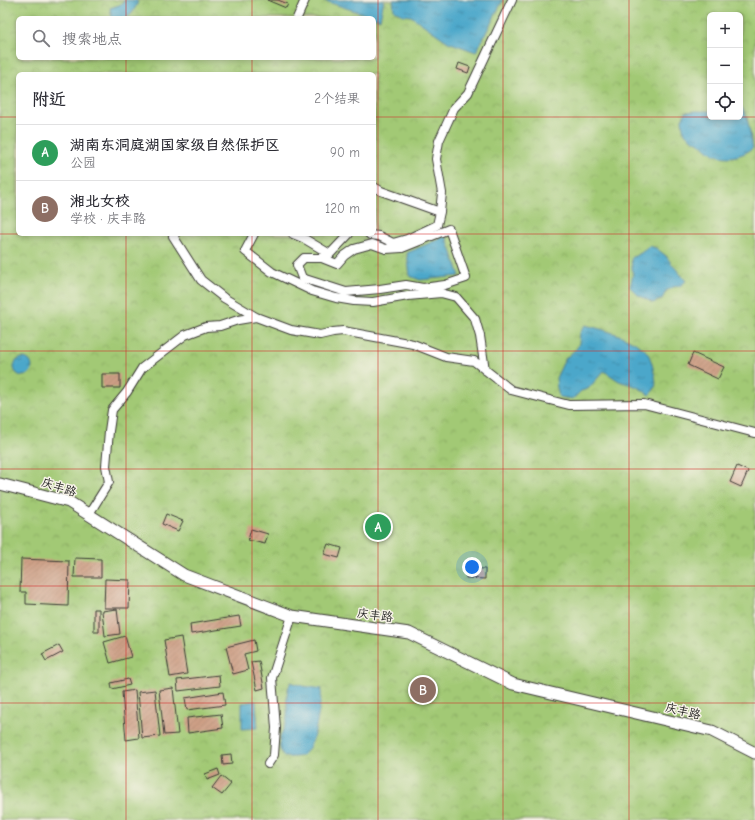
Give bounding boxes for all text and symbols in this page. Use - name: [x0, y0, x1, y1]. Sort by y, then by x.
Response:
- map controls: [707, 12, 743, 120]
- button: +: [707, 12, 743, 48]
- search box: [16, 16, 376, 60]
- icon: search: [30, 27, 52, 49]
- text: 搜索地点: [62, 30, 122, 48]
- button: −: [707, 48, 743, 84]
- button: locate: [707, 84, 743, 120]
- text: 附近: [32, 90, 66, 109]
- text: 2个结果: [314, 91, 360, 106]
- text: 湖南东洞庭湖国家级自然保护区: [70, 136, 280, 154]
- text: A: [41, 145, 49, 160]
- text: 90 m: [330, 145, 360, 160]
- text: 公园: [70, 155, 96, 170]
- text: 湘北女校: [70, 192, 130, 210]
- text: B: [41, 201, 49, 216]
- text: 120 m: [325, 201, 360, 216]
- text: 学校 · 庆丰路: [70, 211, 146, 226]
- street label: 庆丰路: [40, 475, 78, 499]
- pin: A: [365, 512, 391, 542]
- your location: [462, 557, 482, 577]
- street label: 庆丰路: [356, 606, 394, 624]
- pin: B: [410, 675, 436, 705]
- street label: 庆丰路: [664, 700, 702, 722]

